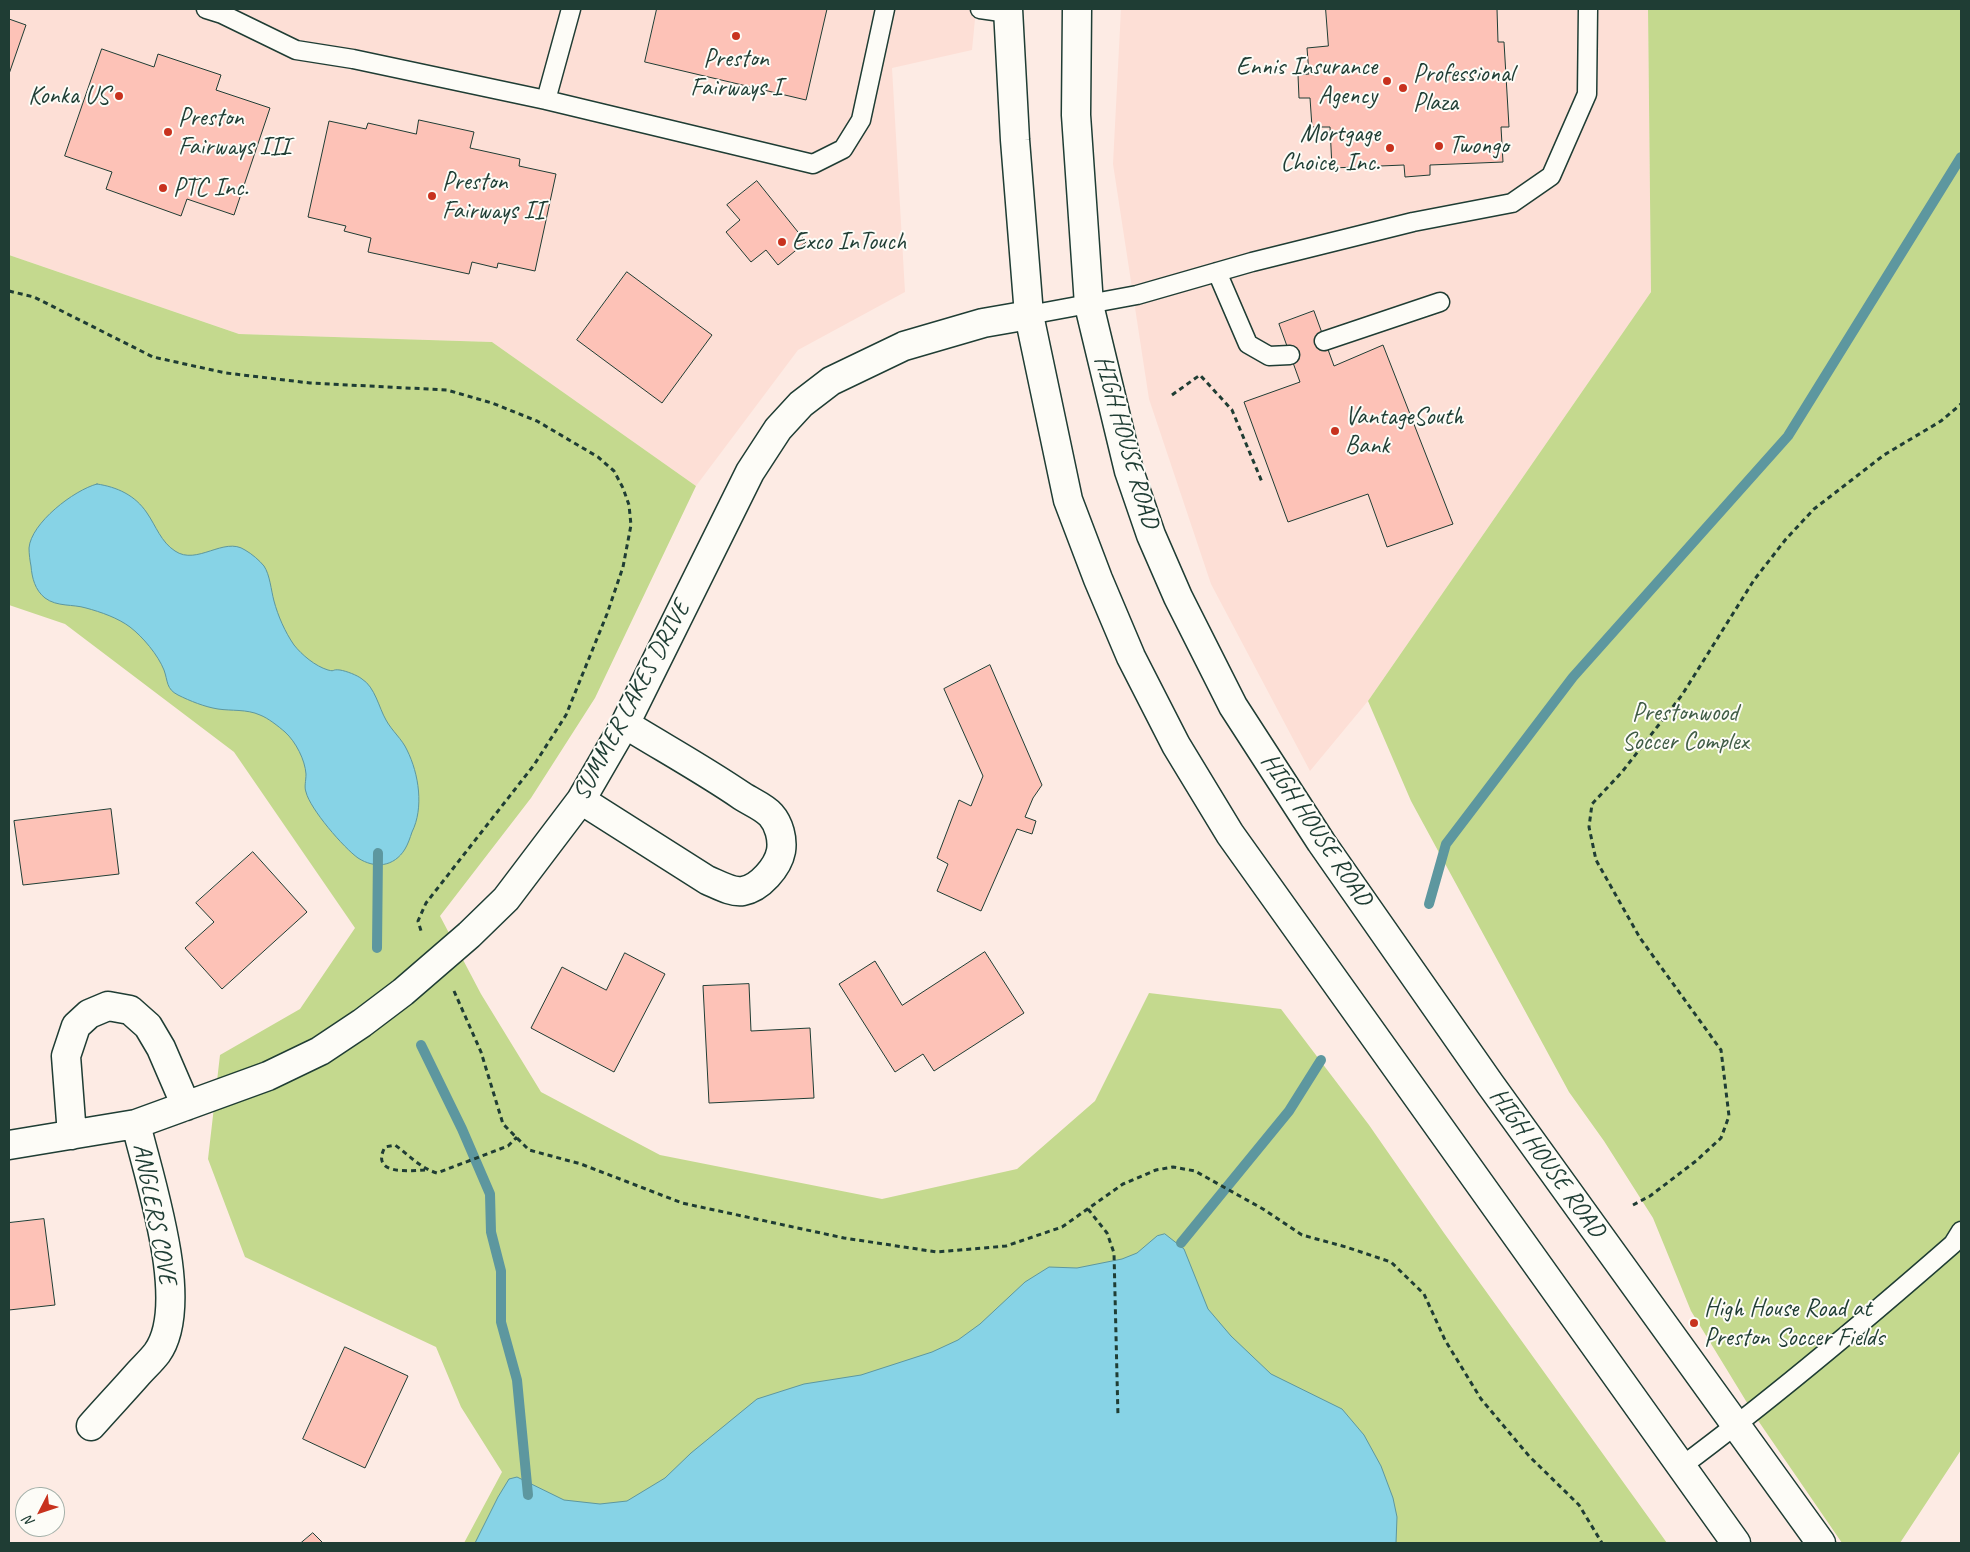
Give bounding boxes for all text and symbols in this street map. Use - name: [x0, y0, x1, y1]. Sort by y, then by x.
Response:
- marker: Preston Fairways I: [730, 30, 742, 42]
- place label: Preston Fairways I: [690, 44, 782, 103]
- place label: Ennis Insurance Agency: [1236, 52, 1377, 111]
- place label: Professional Plaza: [1413, 59, 1514, 118]
- marker: Ennis Insurance Agency: [1381, 75, 1393, 87]
- place label: Konka US: [28, 81, 109, 111]
- marker: Professional Plaza: [1397, 82, 1409, 94]
- marker: Konka US: [113, 90, 125, 102]
- place label: Preston Fairways III: [178, 103, 290, 162]
- place label: Mortgage Choice, Inc.: [1280, 119, 1380, 178]
- marker: Preston Fairways III: [162, 126, 174, 138]
- place label: Twongo: [1449, 131, 1509, 161]
- marker: Twongo: [1433, 140, 1445, 152]
- marker: Mortgage Choice, Inc.: [1384, 142, 1396, 154]
- place label: Preston Fairways II: [442, 167, 544, 226]
- place label: PTC Inc.: [173, 173, 248, 203]
- marker: PTC Inc.: [157, 182, 169, 194]
- marker: Preston Fairways II: [426, 190, 438, 202]
- place label: Exco InTouch: [792, 227, 906, 257]
- marker: Exco InTouch: [776, 236, 788, 248]
- street label: HIGH HOUSE ROAD: [1087, 352, 1165, 532]
- place label: VantageSouth Bank: [1345, 402, 1463, 461]
- marker: VantageSouth Bank: [1329, 425, 1341, 437]
- street label: SUMMER LAKES DRIVE: [567, 596, 697, 806]
- park label: Prestonwood Soccer Complex: [1622, 698, 1748, 757]
- street label: HIGH HOUSE ROAD: [1254, 748, 1378, 912]
- street label: HIGH HOUSE ROAD: [1483, 1082, 1611, 1244]
- street label: ANGLERS COVE: [126, 1141, 182, 1287]
- place label: High House Road at Preston Soccer Fields: [1704, 1294, 1884, 1353]
- marker: High House Road at Preston Soccer Fields: [1688, 1317, 1700, 1329]
- north arrow: [15, 1487, 65, 1537]
- text: N: [20, 1513, 38, 1530]

